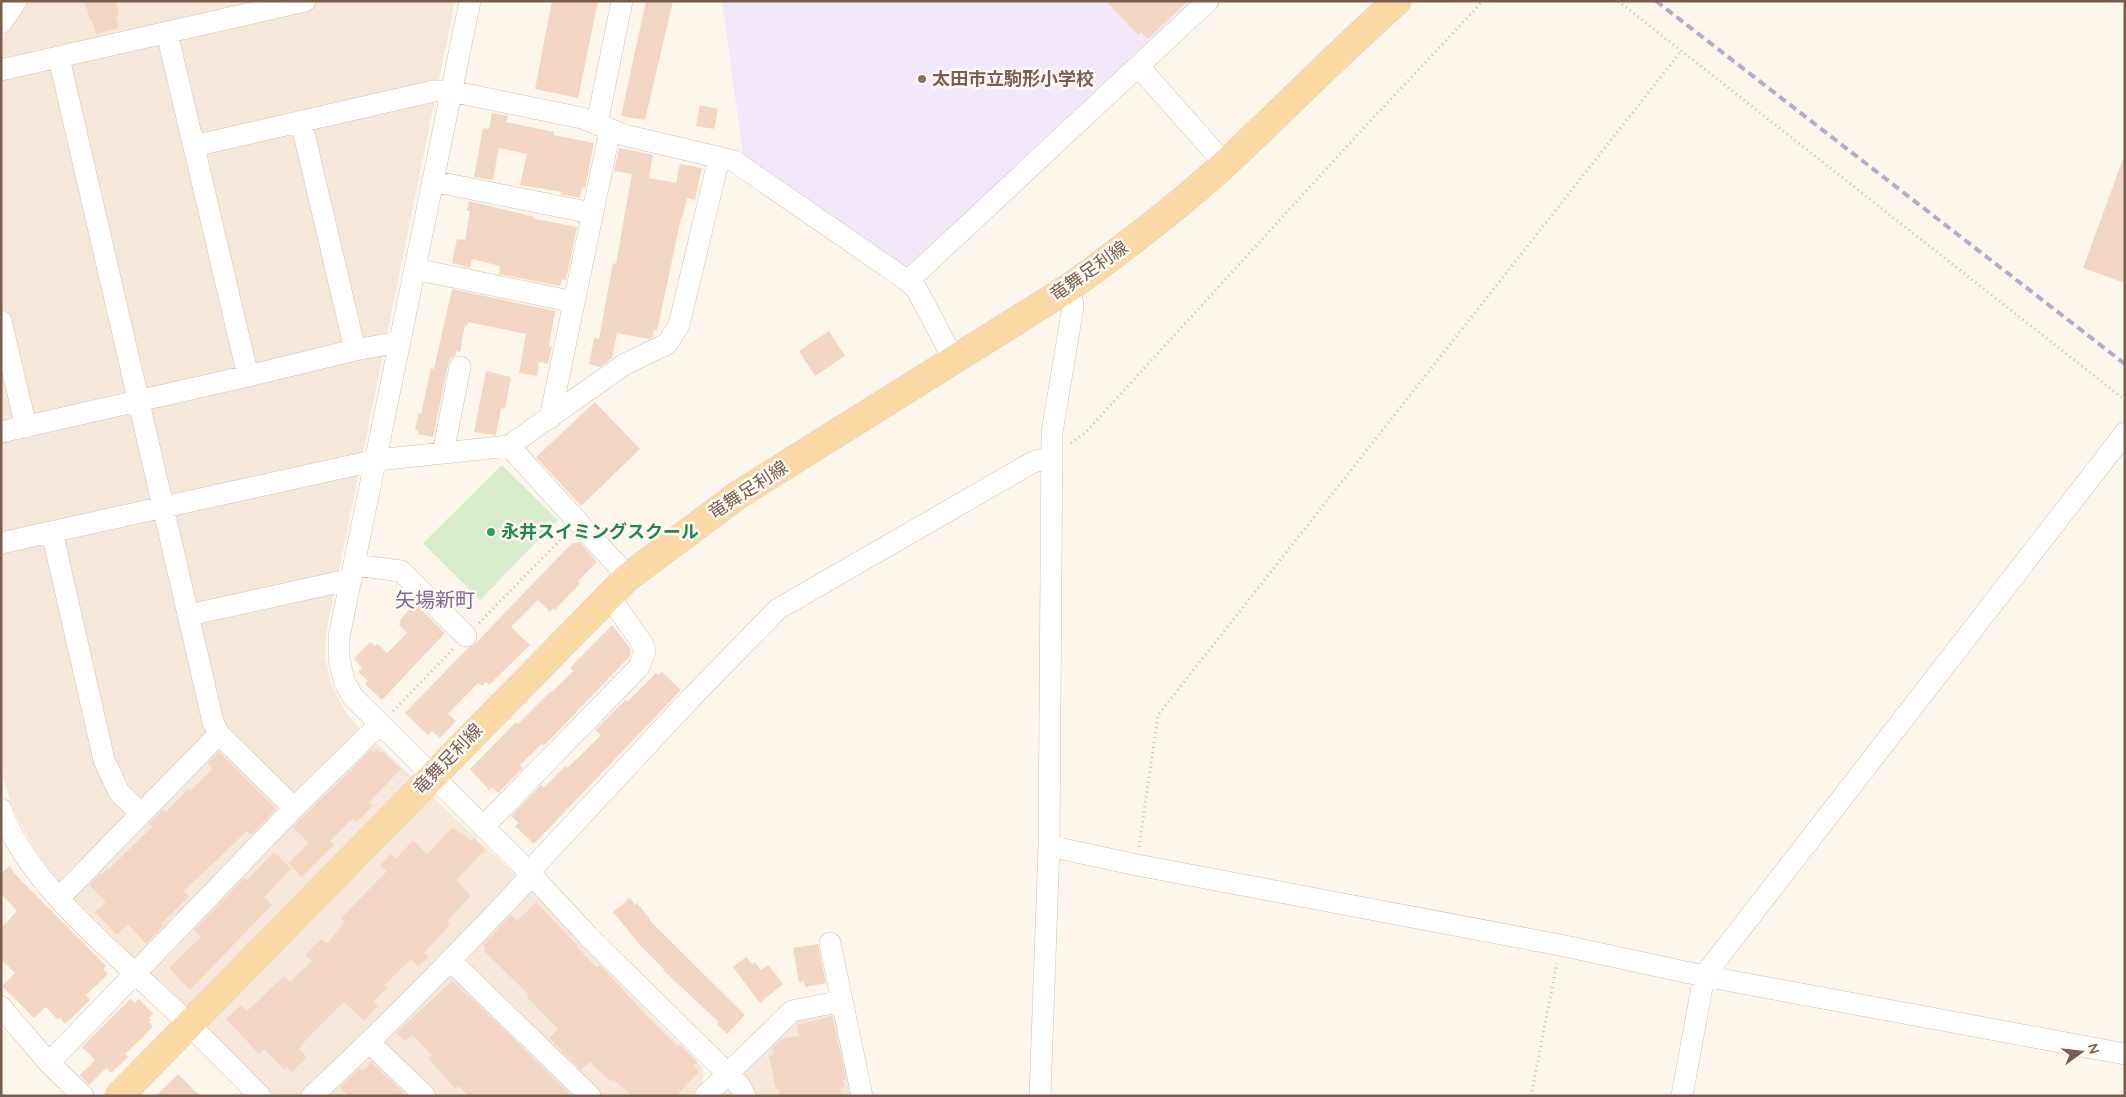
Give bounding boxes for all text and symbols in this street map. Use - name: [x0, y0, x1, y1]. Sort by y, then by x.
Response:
- place label: 太田市立駒形小学校: [932, 67, 1094, 90]
- marker: 太田市立駒形小学校: [916, 73, 928, 85]
- street label: 竜舞足利線: [1045, 235, 1132, 306]
- street label: 竜舞足利線: [704, 455, 792, 524]
- place label: 永井スイミングスクール: [501, 520, 699, 543]
- marker: 永井スイミングスクール: [485, 526, 497, 538]
- district label: 矢場新町: [395, 587, 475, 612]
- street label: 竜舞足利線: [408, 718, 487, 799]
- north arrow: [2056, 1027, 2106, 1077]
- text: N: [2084, 1041, 2104, 1056]

